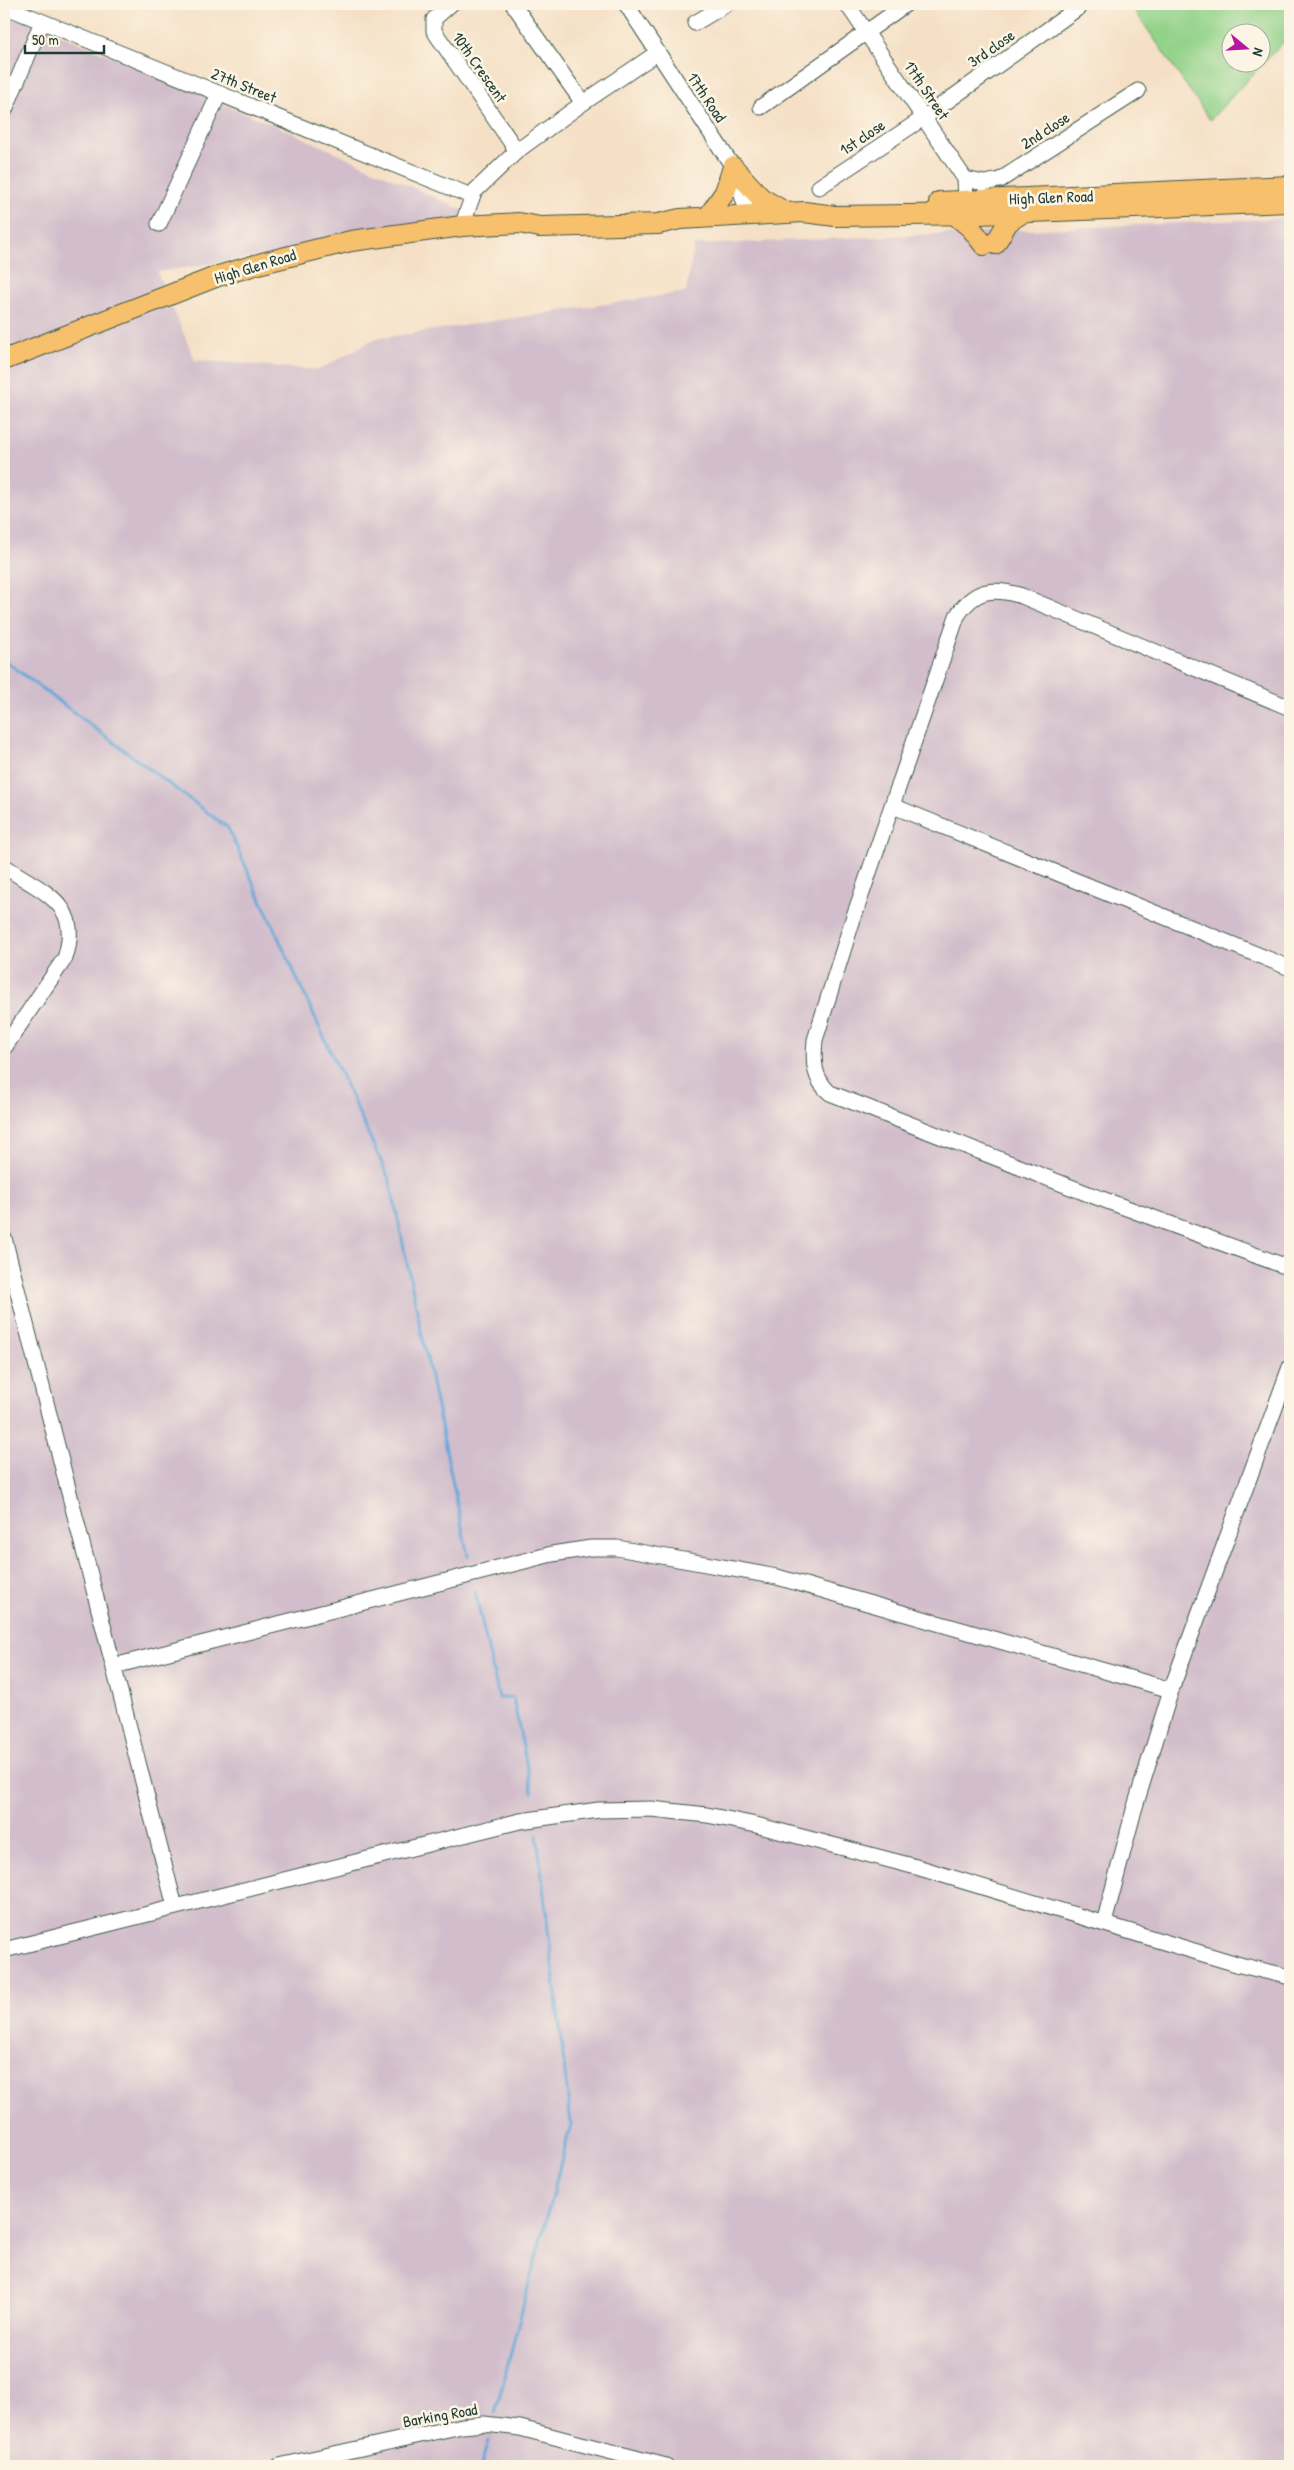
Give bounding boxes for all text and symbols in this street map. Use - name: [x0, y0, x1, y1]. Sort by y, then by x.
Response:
- scale bar: [25, 22, 104, 54]
- north arrow: [1222, 22, 1272, 72]
- street label: 3rd close: [963, 24, 1019, 72]
- street label: 10th Crescent: [448, 27, 513, 107]
- text: 50 m: [32, 29, 59, 50]
- text: N: [1248, 46, 1269, 59]
- street label: 17th Street: [899, 56, 955, 124]
- street label: 27th Street: [208, 62, 280, 108]
- street label: 17th Road: [682, 68, 732, 126]
- street label: 2nd close: [1016, 106, 1074, 154]
- street label: 1st close: [835, 113, 890, 160]
- street label: High Glen Road: [1009, 185, 1093, 209]
- street label: High Glen Road: [212, 243, 298, 289]
- street label: Barking Road: [401, 2398, 479, 2432]

